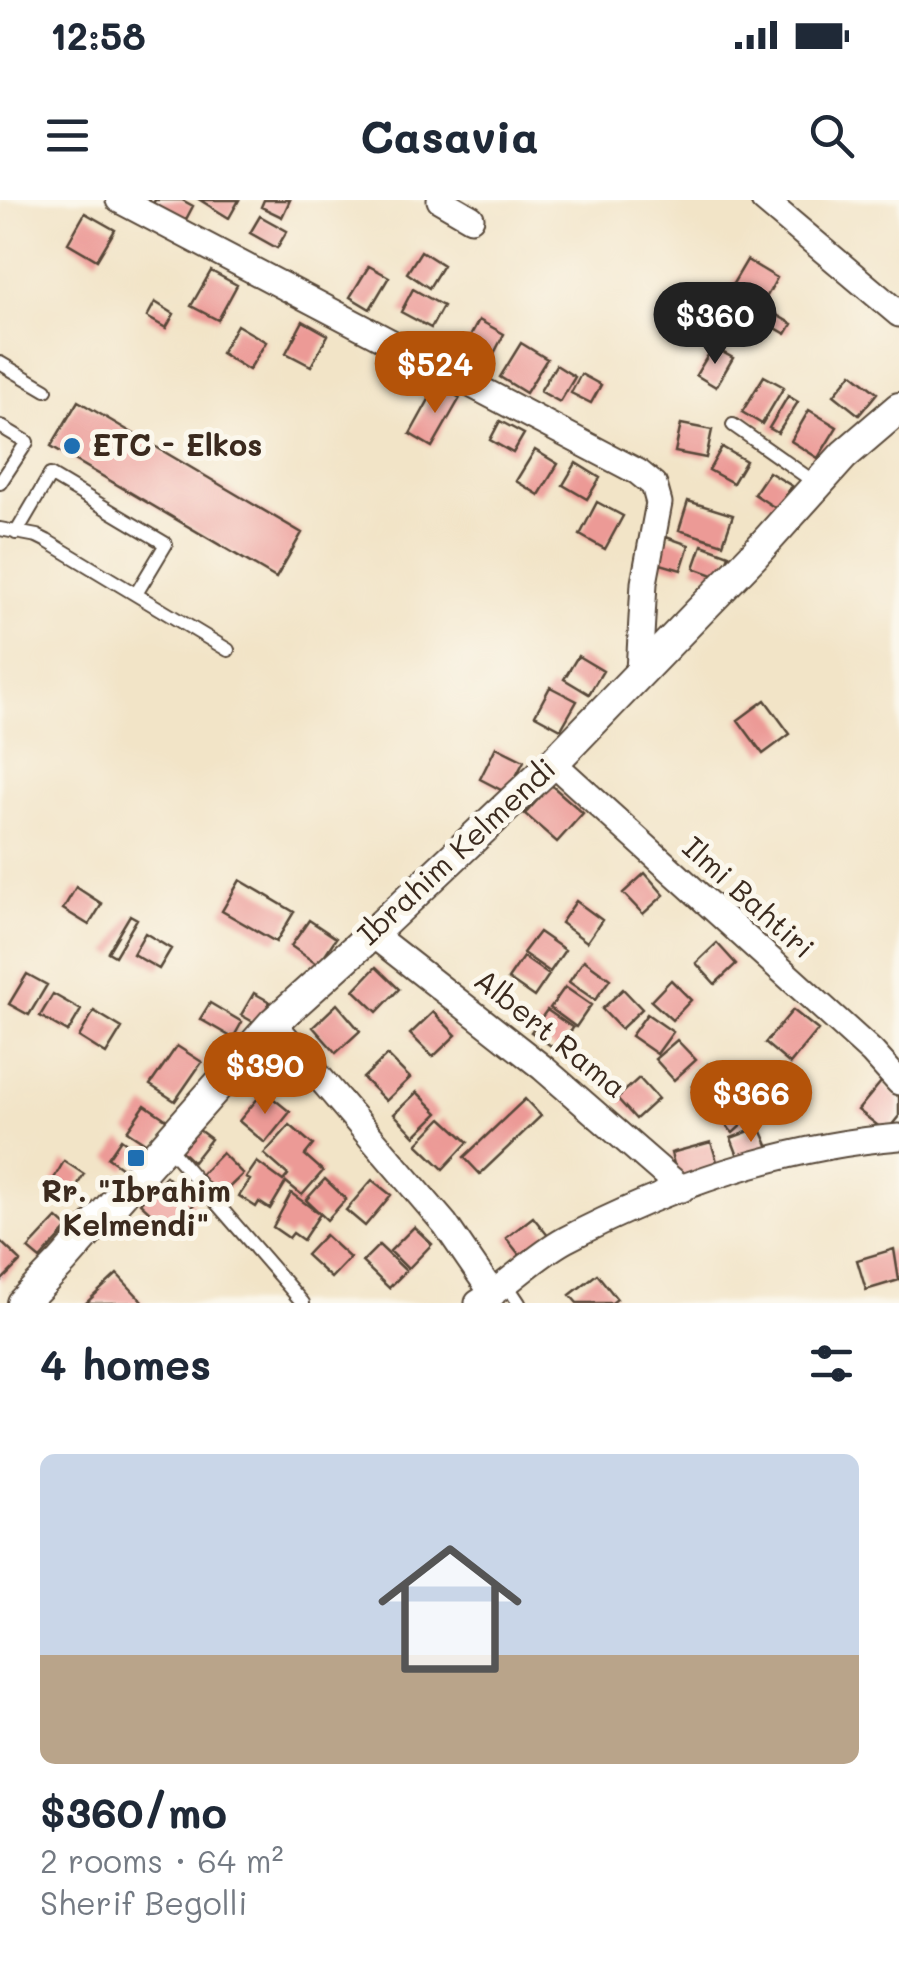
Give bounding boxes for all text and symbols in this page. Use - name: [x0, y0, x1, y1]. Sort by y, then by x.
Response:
- text: 12:58: [50, 10, 146, 60]
- text: Casavia: [360, 106, 539, 164]
- icon: menu: [40, 108, 95, 163]
- icon: search: [804, 108, 859, 163]
- pin: $360: [656, 282, 774, 367]
- text: $360: [676, 293, 754, 335]
- pin: $524: [376, 331, 494, 416]
- text: $524: [397, 342, 473, 384]
- place label: ETC - Elkos: [92, 424, 262, 464]
- marker: ETC - Elkos: [61, 435, 83, 457]
- street label: Ibrahim Kelmendi: [348, 748, 563, 953]
- street label: Ilmi Bahtiri: [675, 827, 824, 966]
- street label: Albert Rama: [467, 959, 635, 1106]
- pin: $390: [206, 1032, 324, 1117]
- text: $390: [226, 1043, 304, 1085]
- pin: $366: [692, 1060, 810, 1145]
- text: $366: [712, 1071, 790, 1113]
- marker: Rr. "Ibrahim Kelmendi": [125, 1147, 147, 1169]
- place label: Rr. "Ibrahim Kelmendi": [41, 1170, 231, 1244]
- text: 4 homes: [40, 1336, 211, 1391]
- icon: filters: [804, 1336, 859, 1391]
- icon: home: [360, 1519, 540, 1699]
- text: $360/mo: [40, 1784, 227, 1839]
- text: 2 rooms · 64 m²: [40, 1839, 284, 1881]
- text: Sherif Begolli: [40, 1881, 248, 1923]

